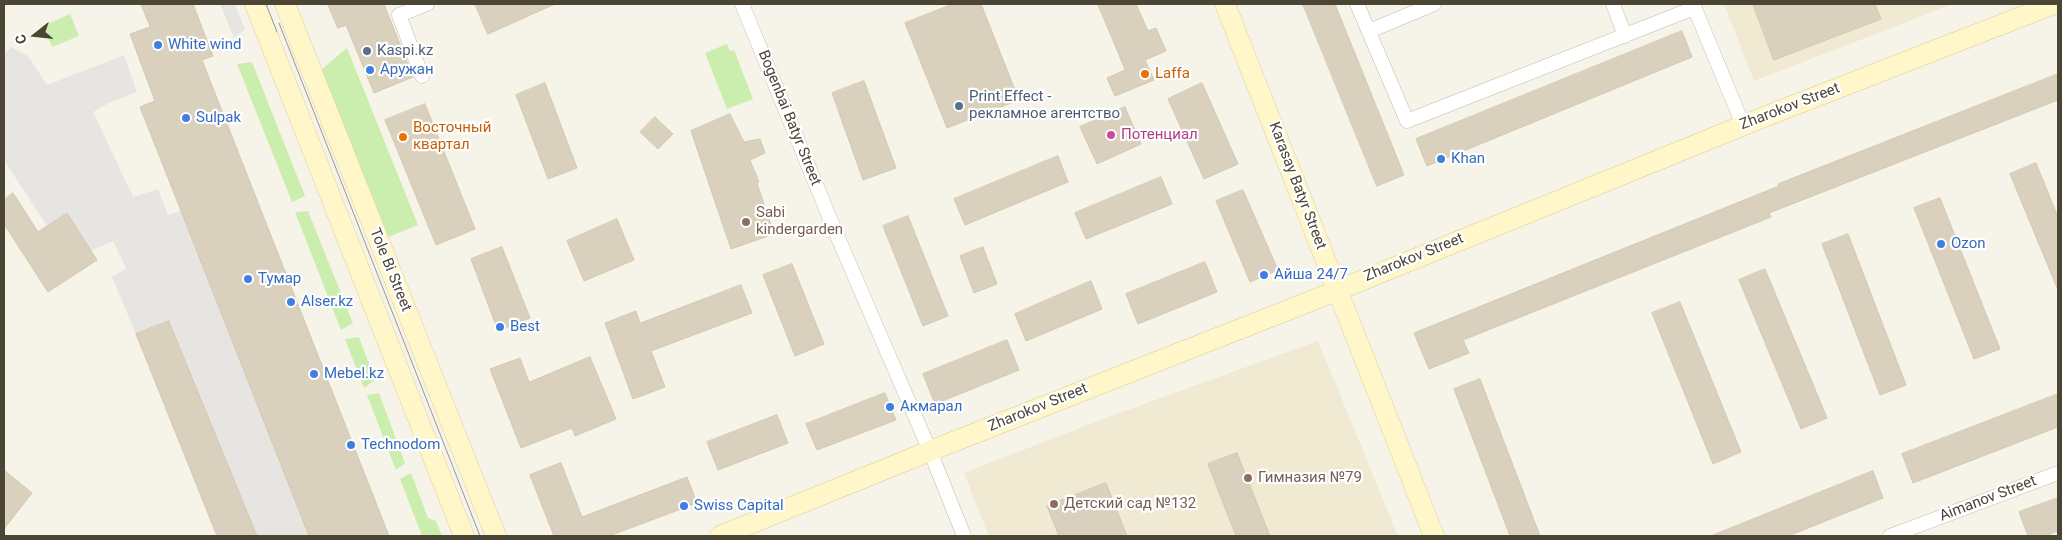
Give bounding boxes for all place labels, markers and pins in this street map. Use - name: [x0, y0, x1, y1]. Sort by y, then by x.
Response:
- place label: White wind: [168, 36, 241, 54]
- marker: White wind: [152, 39, 164, 51]
- place label: Kaspi.kz: [377, 42, 433, 60]
- marker: Kaspi.kz: [361, 45, 373, 57]
- place label: Аружан: [380, 61, 434, 79]
- marker: Аружан: [364, 64, 376, 76]
- place label: Laffa: [1155, 65, 1190, 83]
- marker: Laffa: [1139, 68, 1151, 80]
- place label: Print Effect - рекламное агентство: [969, 88, 1120, 123]
- marker: Print Effect - рекламное агентство: [953, 100, 965, 112]
- place label: Sulpak: [196, 109, 241, 127]
- marker: Sulpak: [180, 112, 192, 124]
- place label: Восточный квартал: [413, 119, 491, 154]
- place label: Потенциал: [1121, 126, 1198, 144]
- marker: Потенциал: [1105, 129, 1117, 141]
- marker: Восточный квартал: [397, 131, 409, 143]
- place label: Khan: [1451, 150, 1485, 168]
- marker: Khan: [1435, 153, 1447, 165]
- place label: Sabi kindergarden: [756, 204, 843, 239]
- marker: Sabi kindergarden: [740, 216, 752, 228]
- place label: Ozon: [1951, 235, 1985, 253]
- marker: Ozon: [1935, 238, 1947, 250]
- place label: Айша 24/7: [1274, 266, 1348, 284]
- marker: Айша 24/7: [1258, 269, 1270, 281]
- place label: Тумар: [258, 270, 301, 288]
- marker: Тумар: [242, 273, 254, 285]
- place label: Alser.kz: [301, 293, 353, 311]
- marker: Alser.kz: [285, 296, 297, 308]
- place label: Best: [510, 318, 540, 336]
- marker: Best: [494, 321, 506, 333]
- place label: Mebel.kz: [324, 365, 384, 383]
- marker: Mebel.kz: [308, 368, 320, 380]
- place label: Акмарал: [900, 398, 962, 416]
- marker: Акмарал: [884, 401, 896, 413]
- place label: Technodom: [361, 436, 440, 454]
- marker: Technodom: [345, 439, 357, 451]
- place label: Гимназия №79: [1258, 469, 1362, 487]
- marker: Гимназия №79: [1242, 472, 1254, 484]
- place label: Детский сад №132: [1064, 495, 1196, 513]
- place label: Swiss Capital: [694, 497, 784, 515]
- marker: Детский сад №132: [1048, 498, 1060, 510]
- marker: Swiss Capital: [678, 500, 690, 512]

